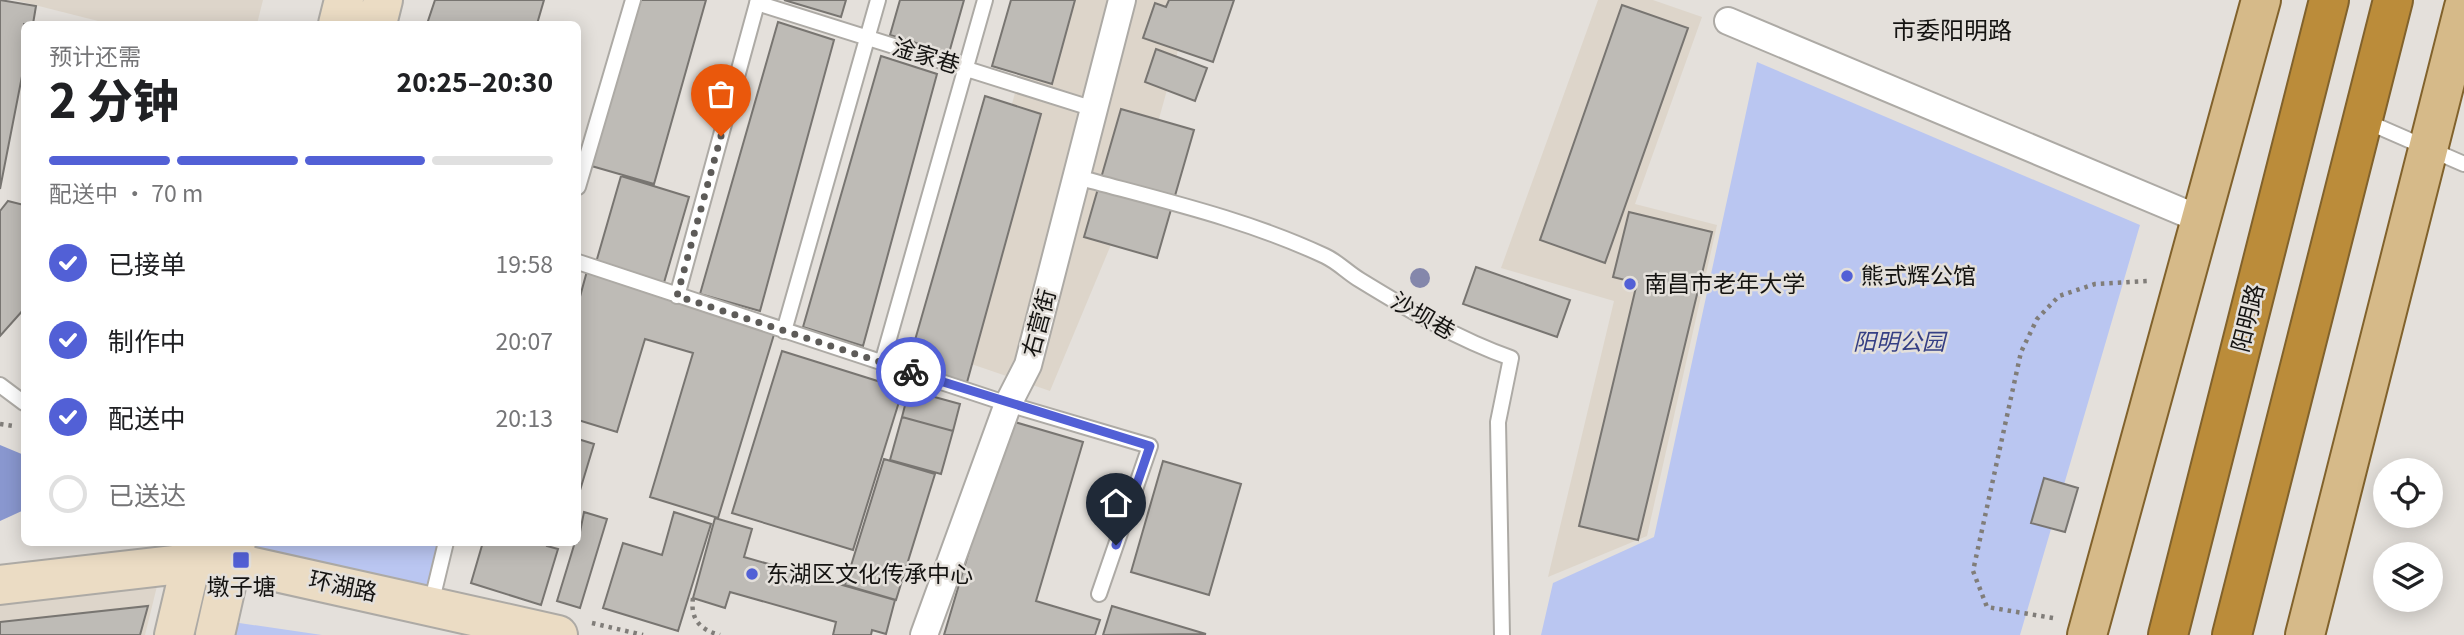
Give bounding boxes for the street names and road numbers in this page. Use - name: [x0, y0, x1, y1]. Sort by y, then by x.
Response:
- street label: 淦家巷: [889, 28, 965, 80]
- street label: 阳明路: [2221, 280, 2271, 355]
- street label: 沙坝巷: [1386, 282, 1462, 346]
- street label: 右营街: [1012, 285, 1062, 360]
- street label: 环湖路: [306, 560, 381, 608]

